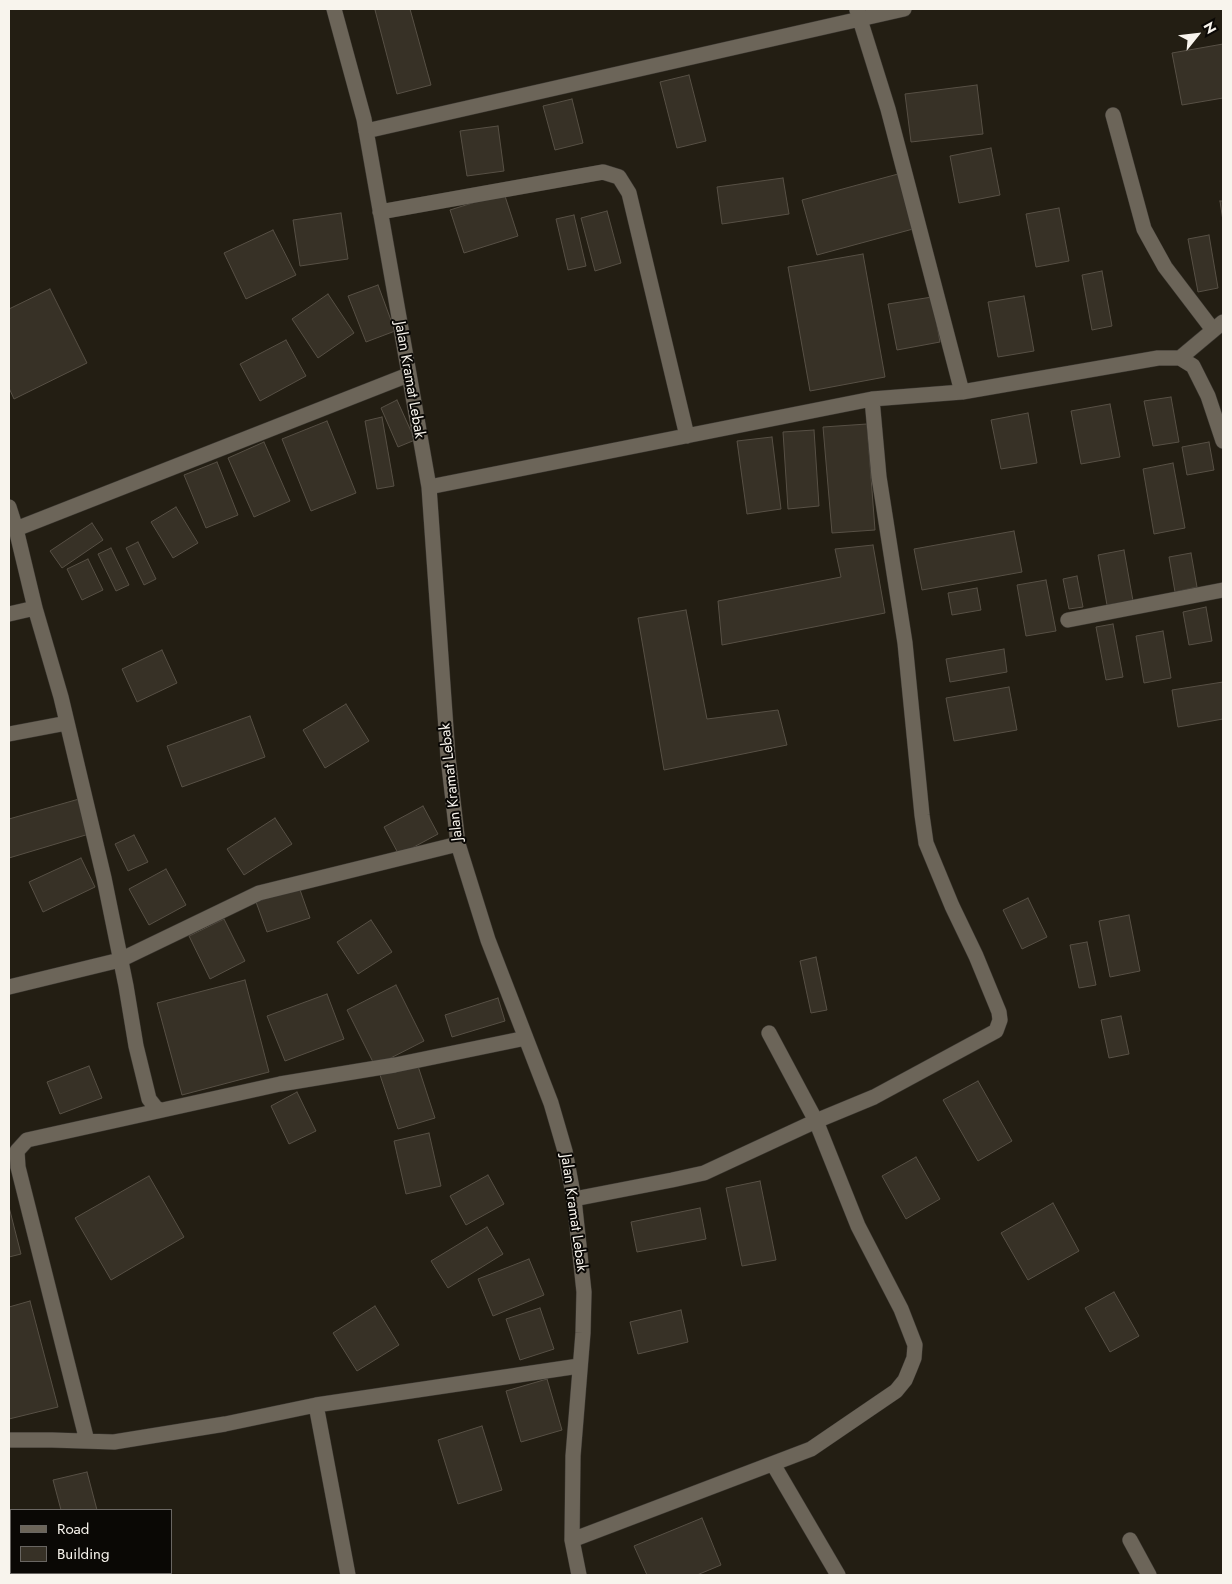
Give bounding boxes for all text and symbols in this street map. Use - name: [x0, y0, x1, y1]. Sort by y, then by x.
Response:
- north arrow: [1172, 10, 1222, 60]
- text: N: [1199, 18, 1222, 37]
- street label: Jalan Kramat Lebak: [390, 320, 428, 440]
- street label: Jalan Kramat Lebak: [437, 722, 467, 842]
- street label: Jalan Kramat Lebak: [556, 1153, 590, 1273]
- legend: [10, 1509, 172, 1574]
- text: Road: [57, 1518, 89, 1540]
- text: Building: [57, 1543, 109, 1565]

